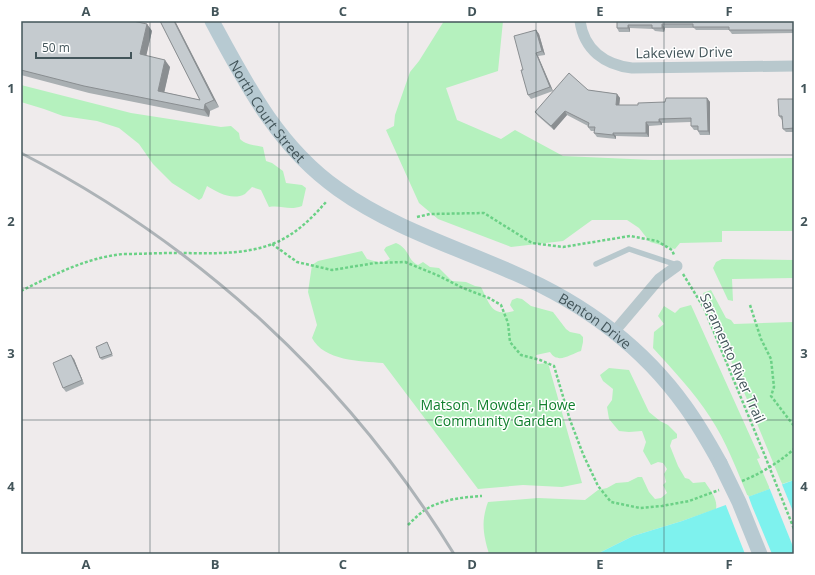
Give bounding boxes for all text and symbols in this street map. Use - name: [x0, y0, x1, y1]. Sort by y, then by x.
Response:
- text: A: [82, 2, 91, 20]
- text: B: [211, 2, 220, 20]
- text: C: [339, 2, 347, 20]
- text: D: [467, 2, 477, 20]
- text: E: [596, 2, 604, 20]
- text: F: [725, 2, 733, 20]
- scale bar: [36, 34, 131, 60]
- text: 50 m: [42, 39, 70, 56]
- street label: Lakeview Drive: [635, 42, 733, 62]
- street label: North Court Street: [225, 56, 310, 166]
- text: 1: [7, 79, 15, 97]
- text: 1: [800, 79, 808, 97]
- text: 2: [7, 212, 15, 230]
- text: 2: [800, 212, 808, 230]
- street label: Benton Drive: [555, 288, 636, 353]
- street label: Saramento River Trail: [696, 290, 770, 426]
- text: 3: [7, 344, 15, 362]
- text: 3: [800, 344, 808, 362]
- park label: Matson, Mowder, Howe Community Garden: [420, 395, 576, 430]
- text: 4: [7, 477, 15, 495]
- text: 4: [800, 477, 808, 495]
- text: A: [82, 555, 91, 573]
- text: B: [211, 555, 220, 573]
- text: C: [339, 555, 347, 573]
- text: D: [467, 555, 477, 573]
- text: E: [596, 555, 604, 573]
- text: F: [725, 555, 733, 573]

